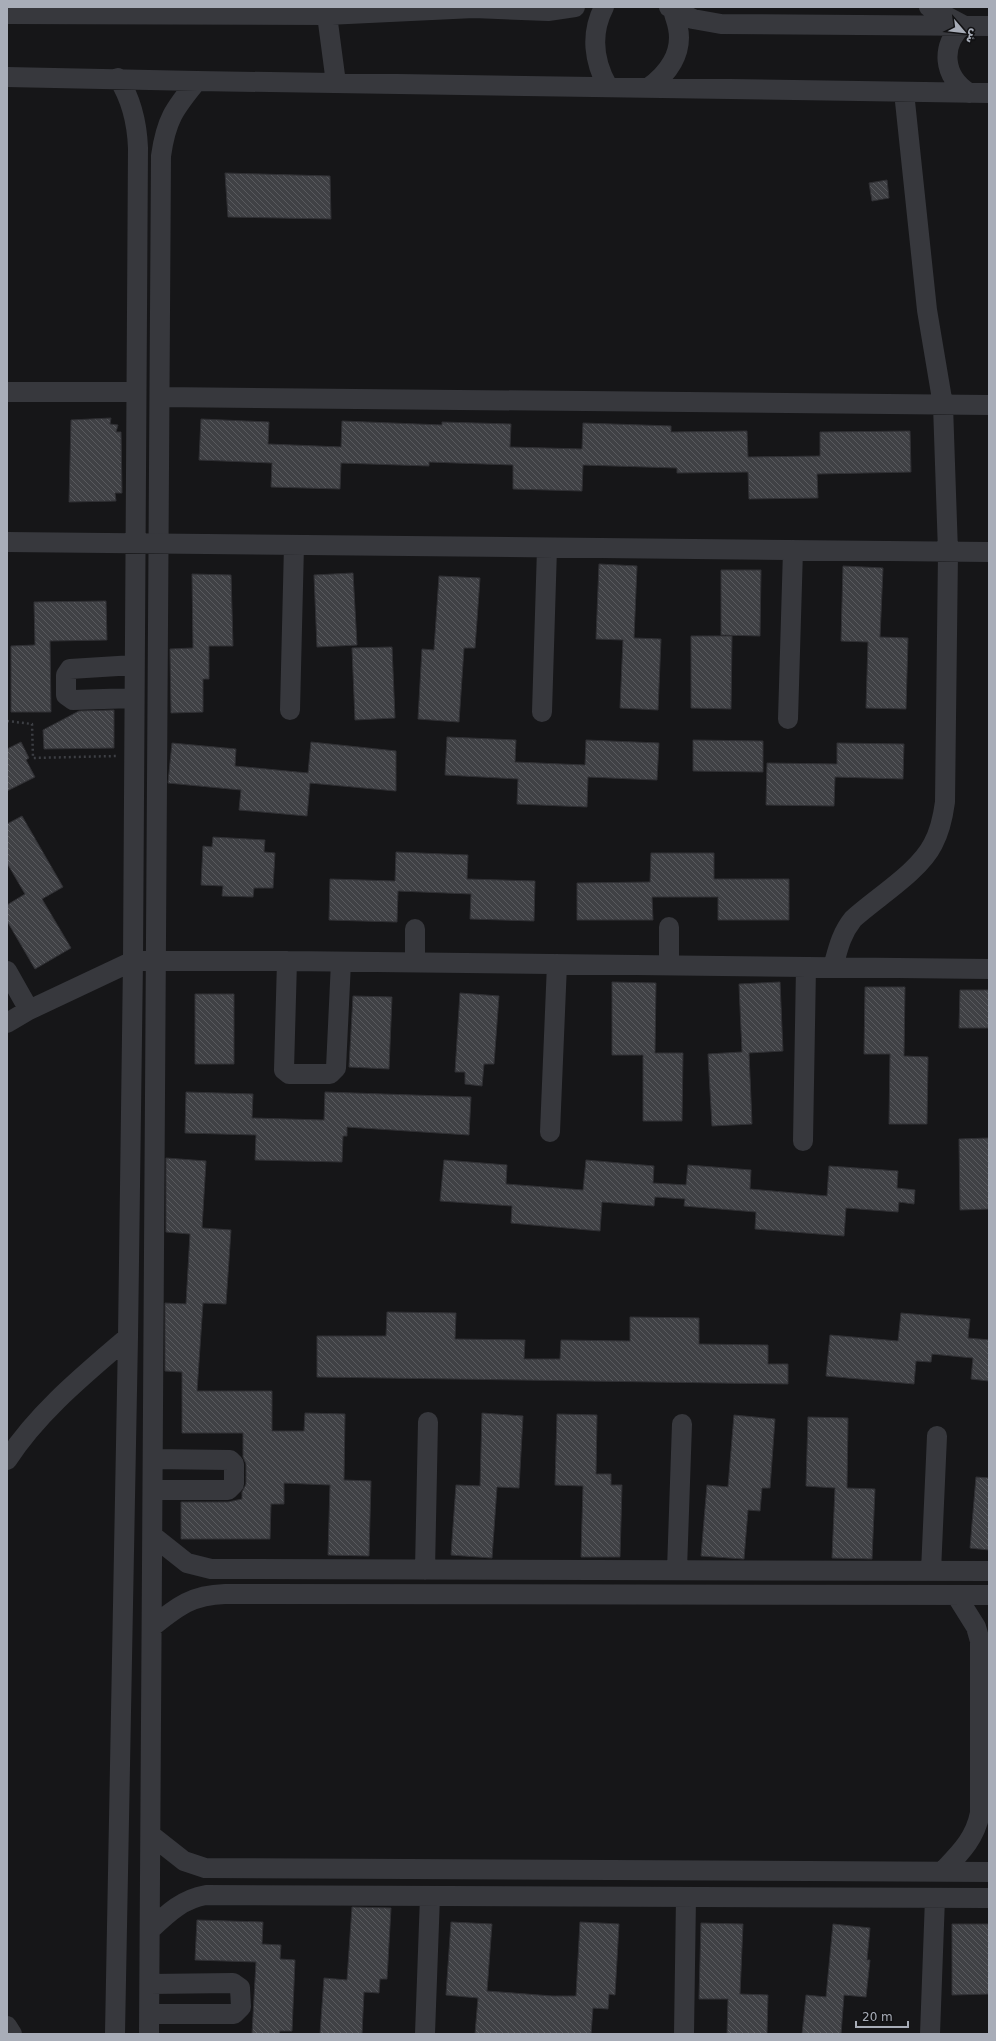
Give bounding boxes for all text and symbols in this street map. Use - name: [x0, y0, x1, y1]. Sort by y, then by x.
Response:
- north arrow: [944, 12, 984, 52]
- text: ش: [963, 27, 982, 46]
- scale bar: [856, 2003, 908, 2029]
- text: 20 m: [862, 2010, 893, 2024]

